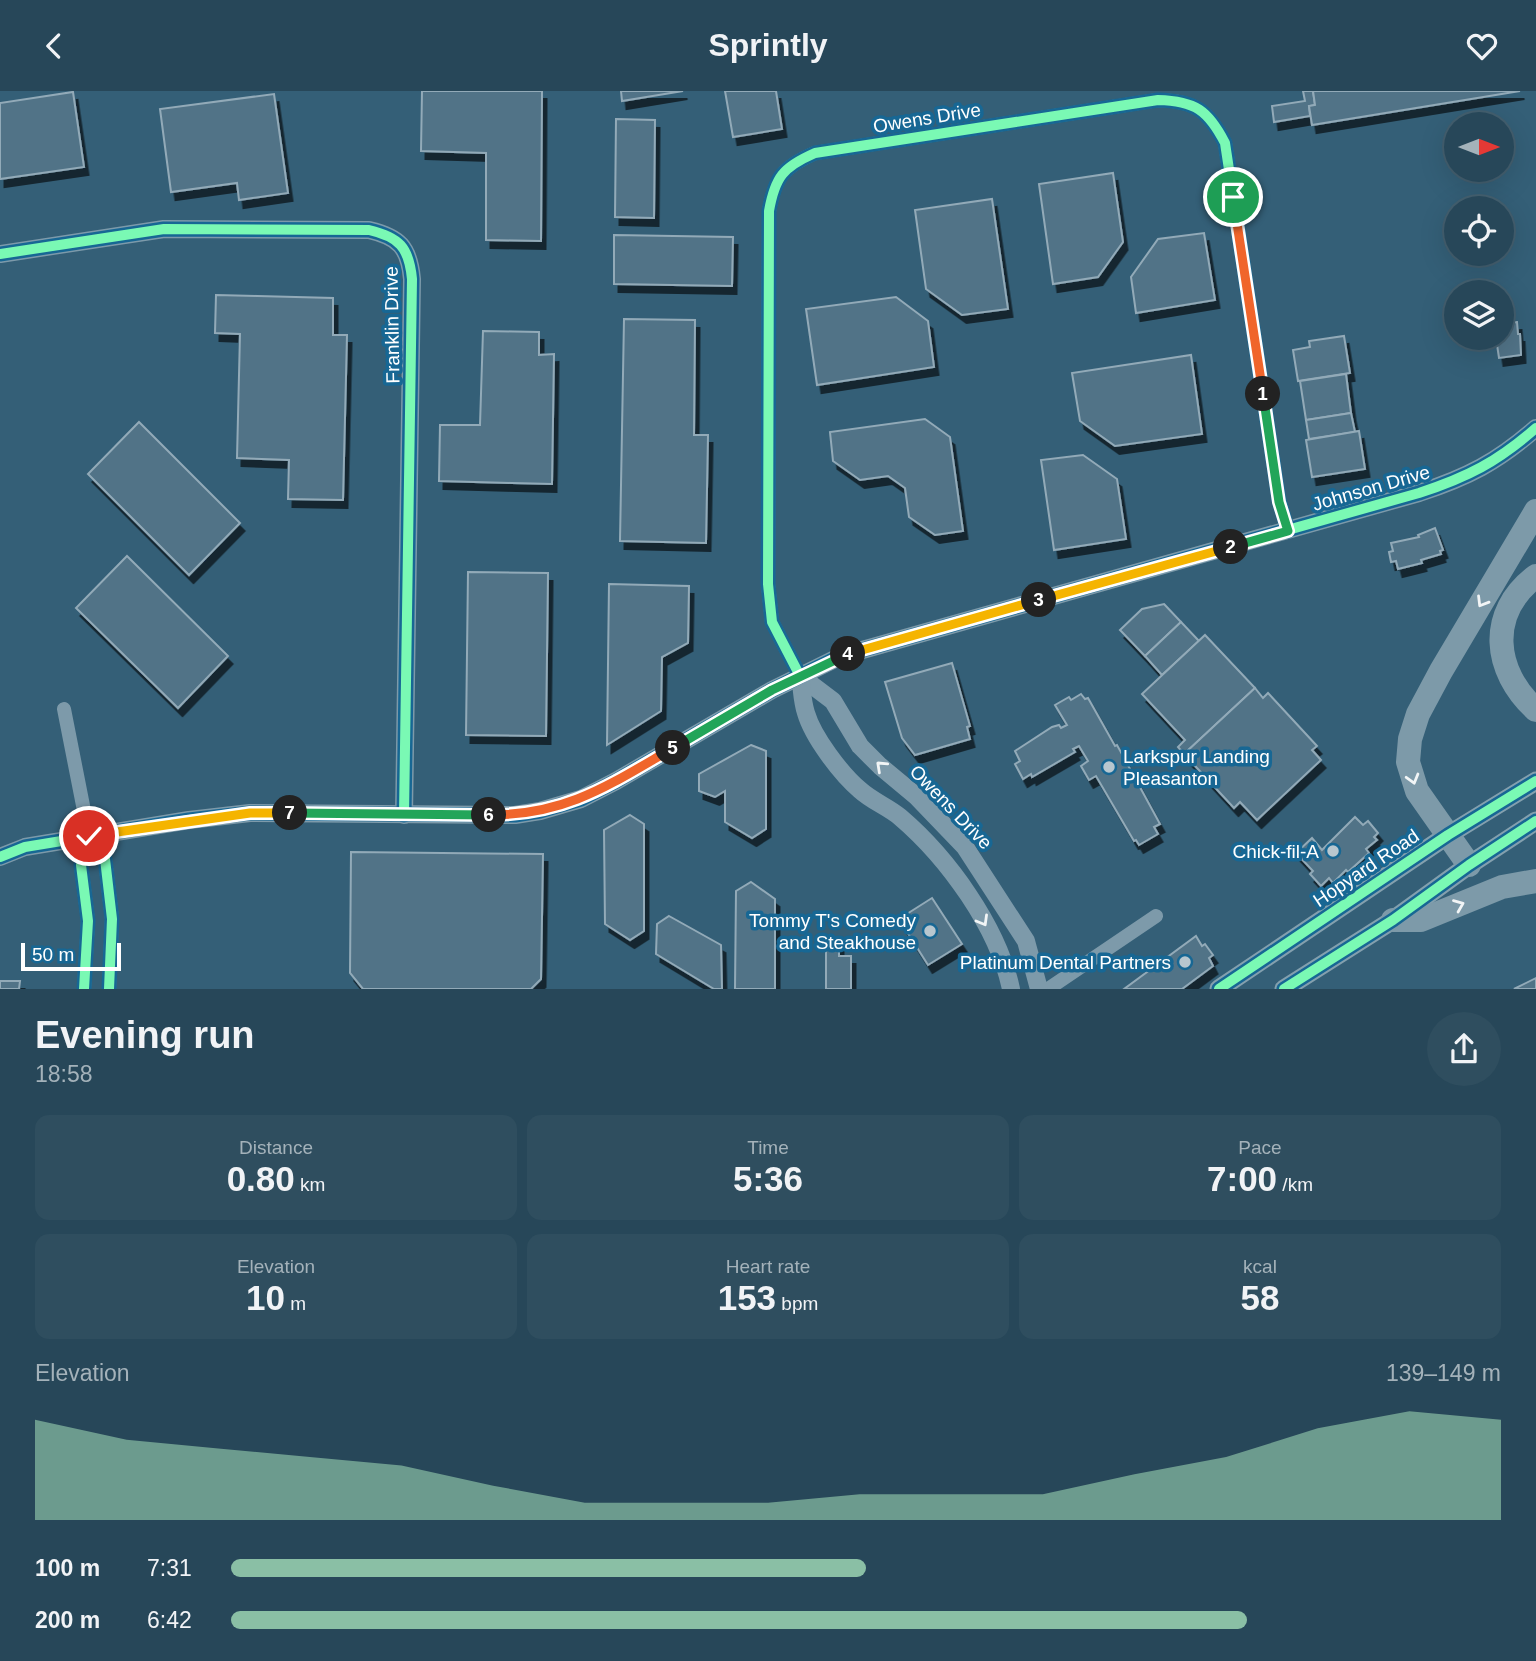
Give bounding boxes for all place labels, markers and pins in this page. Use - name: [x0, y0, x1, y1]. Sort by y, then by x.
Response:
- pin: [1203, 167, 1263, 227]
- pin: 1: [1246, 377, 1280, 411]
- pin: 2: [1214, 529, 1248, 565]
- pin: 3: [1021, 582, 1056, 617]
- pin: 4: [830, 637, 866, 671]
- pin: 5: [656, 731, 690, 765]
- place label: Larkspur Landing Pleasanton: [1123, 746, 1270, 789]
- marker: Larkspur Landing Pleasanton: [1101, 759, 1117, 775]
- pin: 7: [272, 795, 308, 831]
- pin: 6: [472, 797, 506, 833]
- pin: [59, 806, 119, 866]
- place label: Chick-fil-A: [1232, 841, 1319, 862]
- marker: Chick-fil-A: [1325, 843, 1341, 859]
- place label: Tommy T's Comedy and Steakhouse: [749, 910, 916, 953]
- marker: Tommy T's Comedy and Steakhouse: [922, 923, 938, 939]
- place label: Platinum Dental Partners: [960, 952, 1171, 973]
- marker: Platinum Dental Partners: [1177, 954, 1193, 970]

